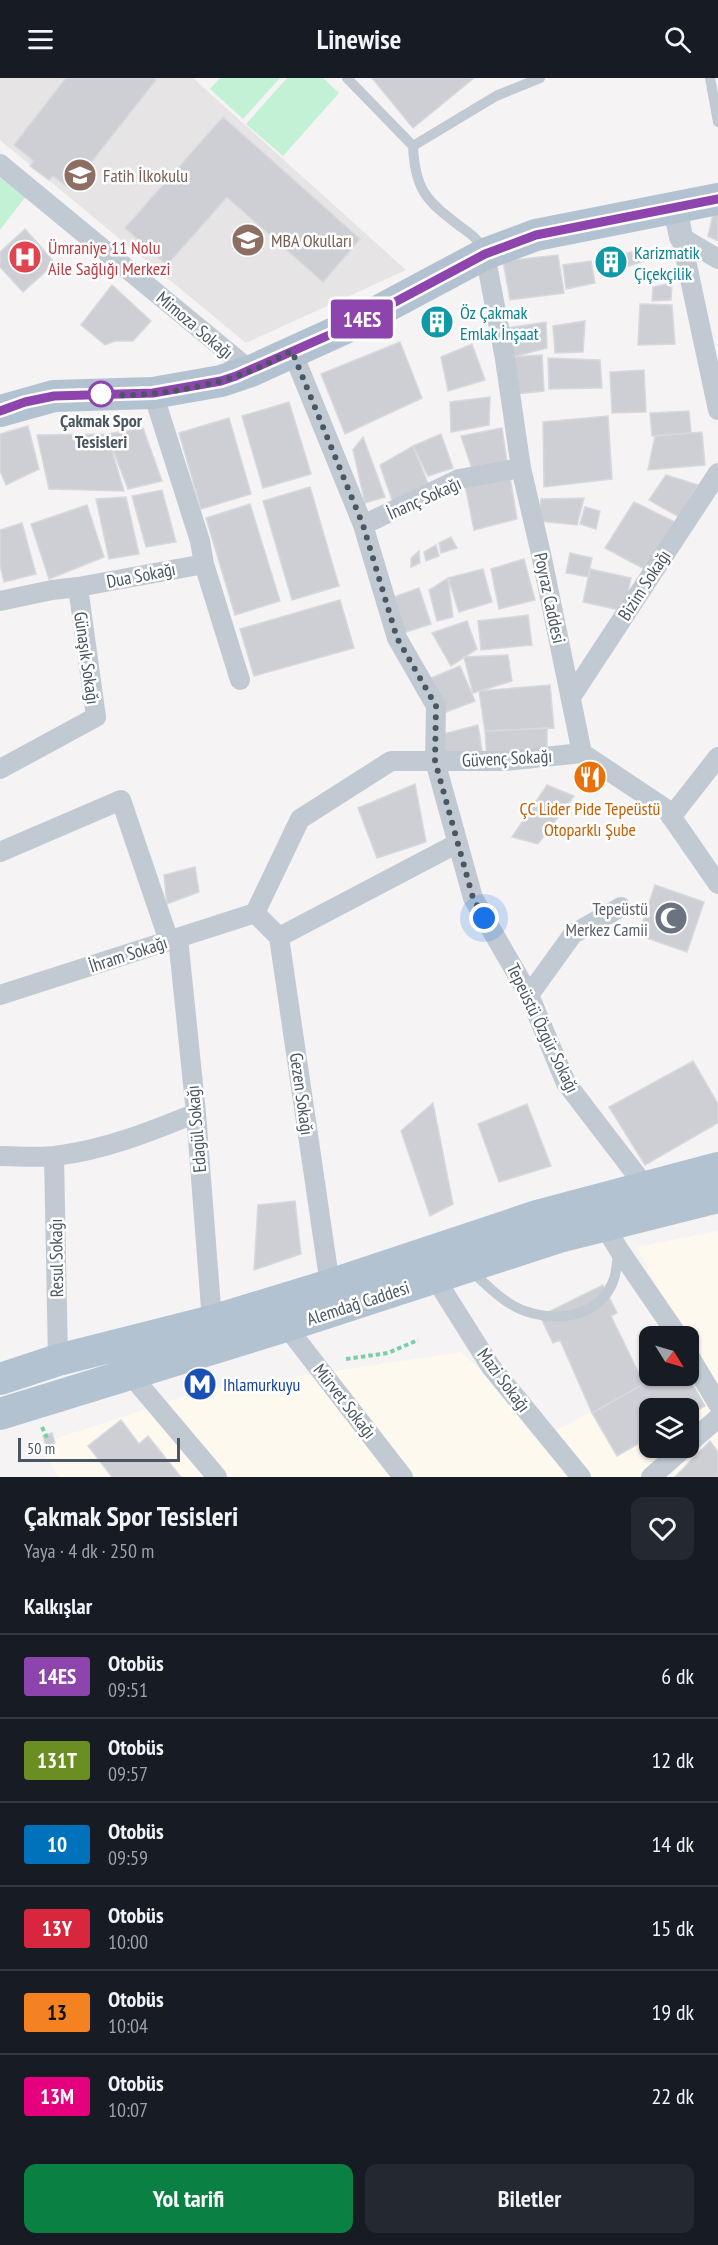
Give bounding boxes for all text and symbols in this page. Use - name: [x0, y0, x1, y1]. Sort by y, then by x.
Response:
- text: Linewise: [317, 22, 401, 56]
- icon: menu: [24, 23, 57, 56]
- icon: search: [661, 23, 694, 56]
- school or university icon: Fatih İlkokulu: [62, 157, 98, 193]
- place label: Fatih İlkokulu: [103, 164, 188, 187]
- school or university icon: MBA Okulları: [230, 222, 266, 258]
- place label: MBA Okulları: [271, 229, 352, 252]
- place label: Ümraniye 11 Nolu Aile Sağlığı Merkezi: [48, 236, 170, 280]
- hospital icon: Ümraniye 11 Nolu Aile Sağlığı Merkezi: [7, 239, 43, 275]
- place label: Karizmatik Çiçekçilik: [634, 241, 700, 285]
- building icon: Karizmatik Çiçekçilik: [593, 244, 629, 280]
- street label: Mimoza Sokağı: [152, 286, 238, 364]
- line badge: 14ES: [320, 300, 404, 338]
- place label: Öz Çakmak Emlak İnşaat: [460, 301, 539, 345]
- building icon: Öz Çakmak Emlak İnşaat: [419, 304, 455, 340]
- text: 14ES: [343, 306, 381, 333]
- marker: Çakmak Spor Tesisleri: [88, 381, 114, 407]
- place label: Çakmak Spor Tesisleri: [60, 409, 143, 453]
- street label: İnanç Sokağı: [383, 472, 465, 524]
- street label: Bizim Sokağı: [613, 545, 675, 625]
- street label: Poyraz Caddesi: [529, 551, 571, 645]
- street label: Dua Sokağı: [105, 557, 177, 593]
- street label: Günaşık Sokağı: [69, 610, 105, 706]
- street label: Güvenç Sokağı: [461, 744, 553, 772]
- restaurant icon: ÇC Lider Pide Tepeüstü Otoparklı Şube: [572, 759, 608, 795]
- place label: ÇC Lider Pide Tepeüstü Otoparklı Şube: [520, 797, 660, 841]
- place label: Tepeüstü Merkez Camii: [565, 897, 648, 941]
- mosque icon: Tepeüstü Merkez Camii: [653, 900, 689, 936]
- your location: [469, 903, 499, 933]
- street label: İhram Sokağı: [86, 931, 170, 977]
- street label: Tepeüstü Özgür Sokağı: [502, 960, 584, 1096]
- street label: Gezen Sokağı: [285, 1051, 319, 1137]
- street label: Edagül Sokağı: [181, 1084, 211, 1174]
- street label: Resul Sokağı: [44, 1218, 68, 1298]
- street label: Alemdağ Caddesi: [304, 1276, 412, 1330]
- north arrow: [639, 1326, 699, 1386]
- map controls: [639, 1326, 699, 1458]
- street label: Mazi Sokağı: [472, 1343, 536, 1417]
- street label: Mürvet Sokağı: [309, 1359, 381, 1443]
- metro station icon: Ihlamurkuyu: [182, 1366, 218, 1402]
- place label: Ihlamurkuyu: [223, 1373, 300, 1396]
- button: layers: [639, 1398, 699, 1458]
- scale bar: [18, 1435, 180, 1462]
- text: 50 m: [27, 1438, 55, 1458]
- text: Çakmak Spor Tesisleri: [24, 1497, 238, 1534]
- button: heart: [631, 1497, 694, 1560]
- text: Yaya · 4 dk · 250 m: [24, 1538, 154, 1564]
- text: Kalkışlar: [24, 1592, 92, 1620]
- text: Otobüs: [108, 1649, 164, 1677]
- text: 6 dk: [661, 1662, 694, 1690]
- text: 14ES: [38, 1663, 76, 1690]
- text: 09:51: [108, 1677, 148, 1703]
- text: Otobüs: [108, 1733, 164, 1761]
- text: 12 dk: [651, 1746, 694, 1774]
- text: 131T: [37, 1747, 77, 1774]
- text: 09:57: [108, 1761, 148, 1787]
- text: Otobüs: [108, 1817, 164, 1845]
- text: 14 dk: [651, 1830, 694, 1858]
- text: 10: [47, 1831, 67, 1858]
- text: 09:59: [108, 1845, 148, 1871]
- text: Otobüs: [108, 1901, 164, 1929]
- text: 15 dk: [651, 1914, 694, 1942]
- text: 13Y: [42, 1915, 72, 1942]
- text: 10:00: [108, 1929, 148, 1955]
- text: Otobüs: [108, 1985, 164, 2013]
- text: 19 dk: [651, 1998, 694, 2026]
- text: 13: [47, 1999, 67, 2026]
- text: 10:04: [108, 2013, 148, 2039]
- text: Otobüs: [108, 2069, 164, 2097]
- text: 22 dk: [651, 2082, 694, 2110]
- text: 13M: [40, 2083, 74, 2110]
- text: 10:07: [108, 2097, 148, 2123]
- button: Yol tarifi: [24, 2164, 353, 2233]
- button: Biletler: [365, 2164, 694, 2233]

